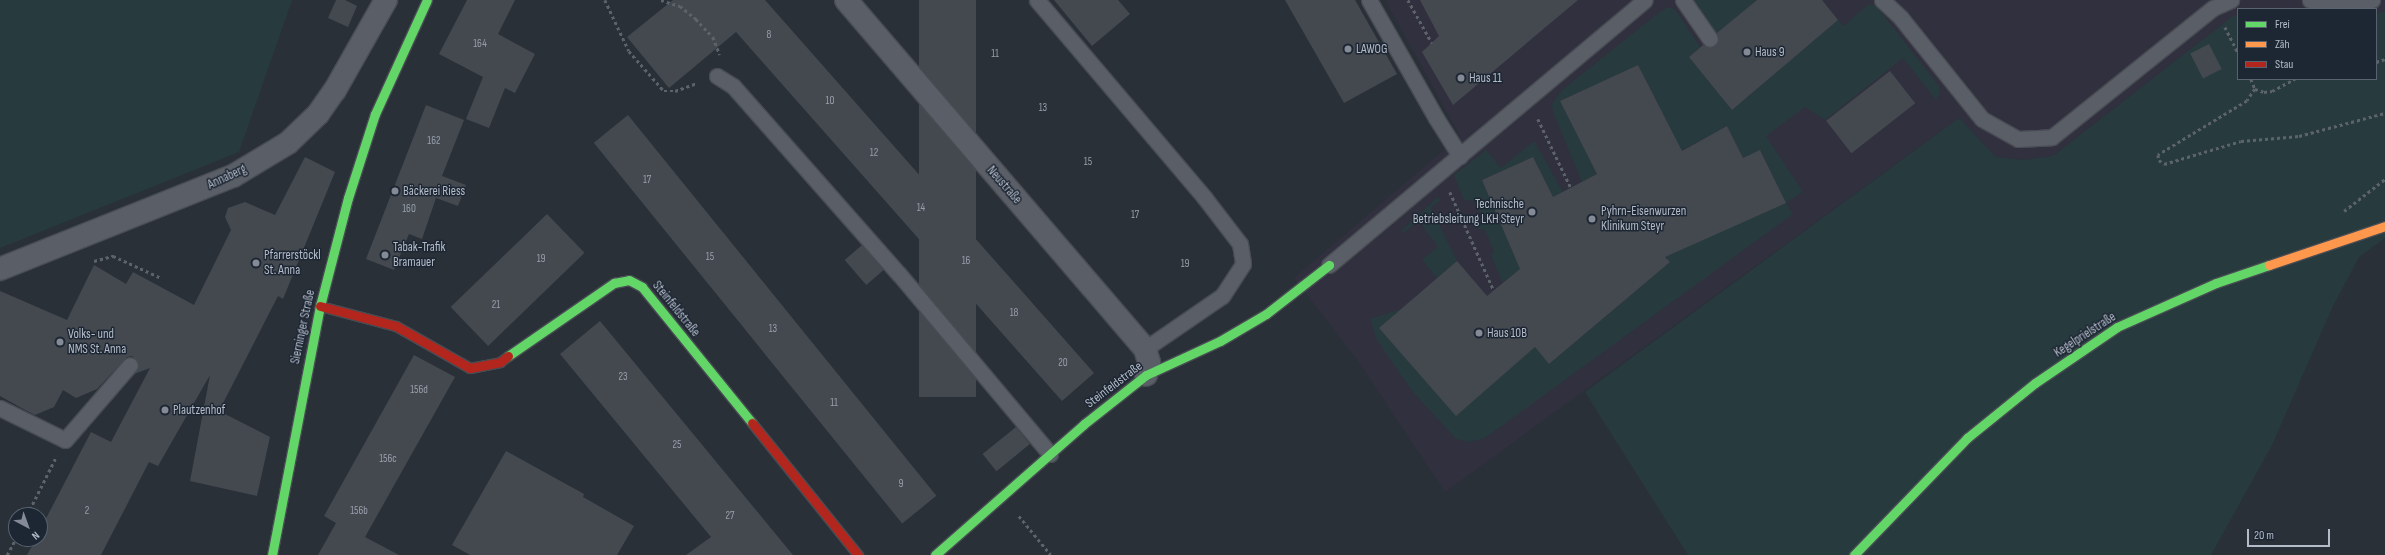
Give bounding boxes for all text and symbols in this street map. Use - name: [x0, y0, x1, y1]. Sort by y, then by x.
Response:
- legend: [2237, 8, 2377, 80]
- text: Frei: [2275, 17, 2290, 32]
- house number: 8: [767, 28, 771, 42]
- house number: 164: [473, 37, 487, 51]
- text: Zäh: [2275, 37, 2290, 52]
- place label: LAWOG: [1356, 41, 1388, 57]
- marker: LAWOG: [1343, 44, 1353, 54]
- place label: Haus 9: [1755, 44, 1785, 60]
- house number: 11: [991, 47, 999, 61]
- marker: Haus 9: [1742, 47, 1752, 57]
- text: Stau: [2275, 57, 2293, 72]
- place label: Haus 11: [1469, 70, 1502, 86]
- marker: Haus 11: [1456, 73, 1466, 83]
- house number: 10: [826, 94, 834, 108]
- house number: 13: [1039, 101, 1047, 115]
- house number: 162: [427, 134, 441, 148]
- house number: 12: [870, 146, 878, 160]
- house number: 15: [1084, 155, 1092, 169]
- street label: Annaberg: [205, 161, 249, 193]
- street label: Neustraße: [983, 163, 1025, 207]
- house number: 17: [643, 173, 651, 187]
- place label: Bäckerei Riess: [403, 183, 465, 199]
- marker: Bäckerei Riess: [390, 186, 400, 196]
- place label: Technische Betriebsleitung LKH Steyr: [1413, 197, 1524, 228]
- house number: 14: [917, 201, 925, 215]
- house number: 160: [402, 202, 416, 216]
- place label: Pyhrn-Eisenwurzen Klinikum Steyr: [1601, 204, 1686, 235]
- marker: Technische Betriebsleitung LKH Steyr: [1527, 207, 1537, 217]
- house number: 17: [1131, 208, 1139, 222]
- marker: Pyhrn-Eisenwurzen Klinikum Steyr: [1586, 213, 1598, 225]
- place label: Tabak-Trafik Bramauer: [393, 240, 445, 271]
- place label: Pfarrerstöckl St. Anna: [264, 248, 321, 279]
- marker: Tabak-Trafik Bramauer: [380, 250, 390, 260]
- house number: 15: [706, 250, 714, 264]
- house number: 19: [537, 252, 545, 266]
- house number: 16: [962, 254, 970, 268]
- house number: 19: [1181, 257, 1189, 271]
- marker: Pfarrerstöckl St. Anna: [251, 258, 261, 268]
- street label: Steinfeldstraße: [649, 278, 703, 340]
- street label: Sierninger Straße: [288, 289, 318, 365]
- house number: 21: [492, 298, 500, 312]
- house number: 18: [1010, 306, 1018, 320]
- street label: Kegelprielstraße: [2051, 309, 2119, 361]
- house number: 13: [769, 322, 777, 336]
- place label: Haus 10B: [1487, 325, 1527, 341]
- place label: Volks- und NMS St. Anna: [68, 327, 126, 358]
- marker: Haus 10B: [1474, 328, 1484, 338]
- marker: Volks- und NMS St. Anna: [55, 337, 65, 347]
- house number: 20: [1058, 356, 1068, 370]
- street label: Steinfeldstraße: [1083, 359, 1145, 411]
- house number: 23: [618, 370, 628, 384]
- house number: 156d: [410, 383, 428, 397]
- house number: 11: [830, 396, 838, 410]
- place label: Plautzenhof: [173, 402, 225, 418]
- marker: Plautzenhof: [160, 405, 170, 415]
- house number: 25: [673, 438, 681, 452]
- house number: 156c: [379, 452, 397, 466]
- house number: 9: [899, 477, 903, 491]
- house number: 2: [85, 504, 89, 518]
- house number: 156b: [350, 504, 368, 518]
- north arrow: [8, 507, 48, 547]
- house number: 27: [726, 509, 734, 523]
- scale bar: [2249, 521, 2332, 547]
- text: 20 m: [2254, 528, 2274, 543]
- text: N: [29, 529, 42, 543]

